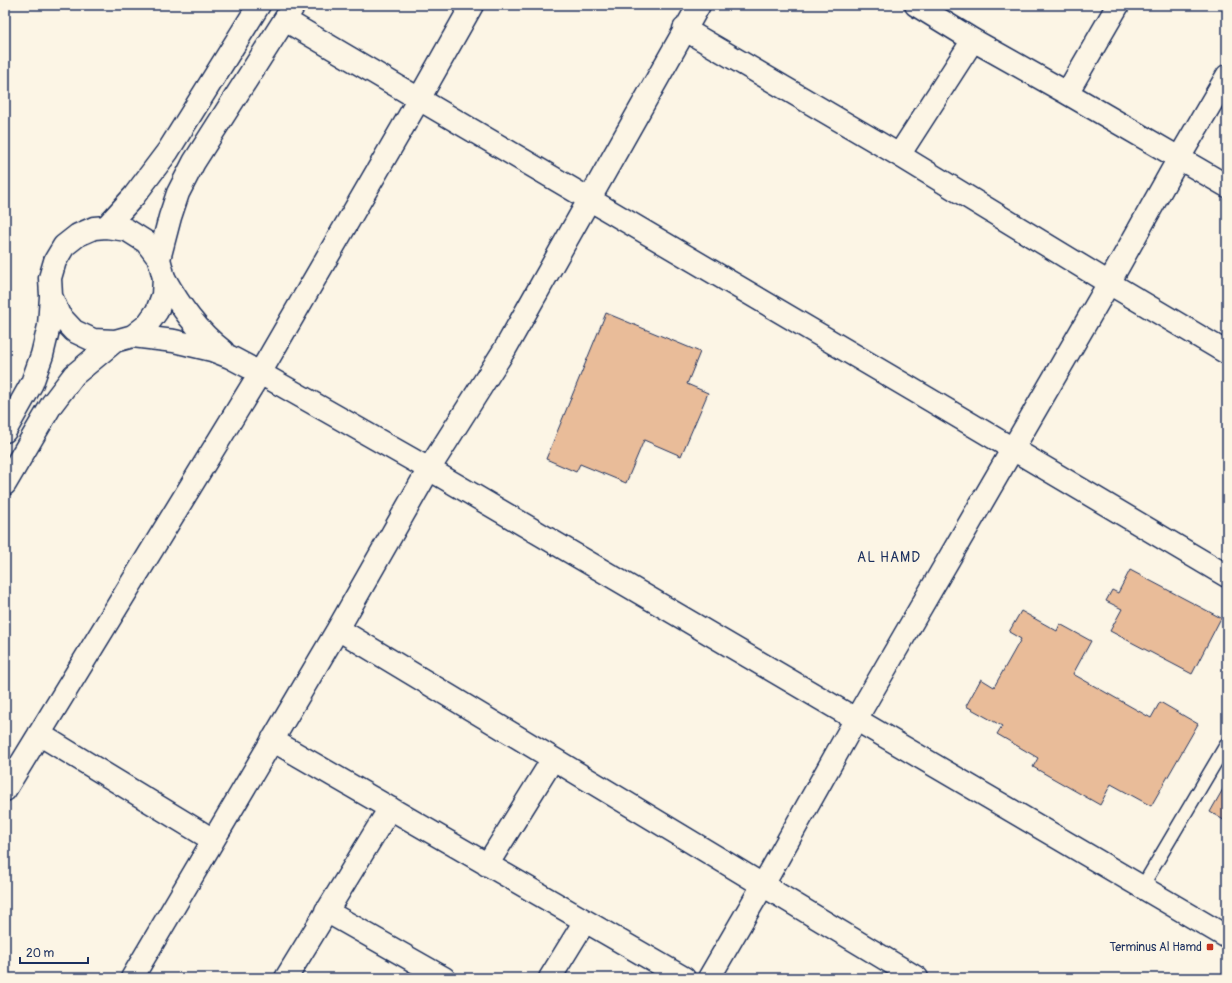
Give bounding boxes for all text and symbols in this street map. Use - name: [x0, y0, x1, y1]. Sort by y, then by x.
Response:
- district label: AL HAMD: [857, 549, 921, 566]
- scale bar: [20, 939, 88, 965]
- place label: Terminus Al Hamd: [1109, 940, 1202, 955]
- marker: Terminus Al Hamd: [1205, 942, 1215, 952]
- text: 20 m: [26, 946, 55, 961]

